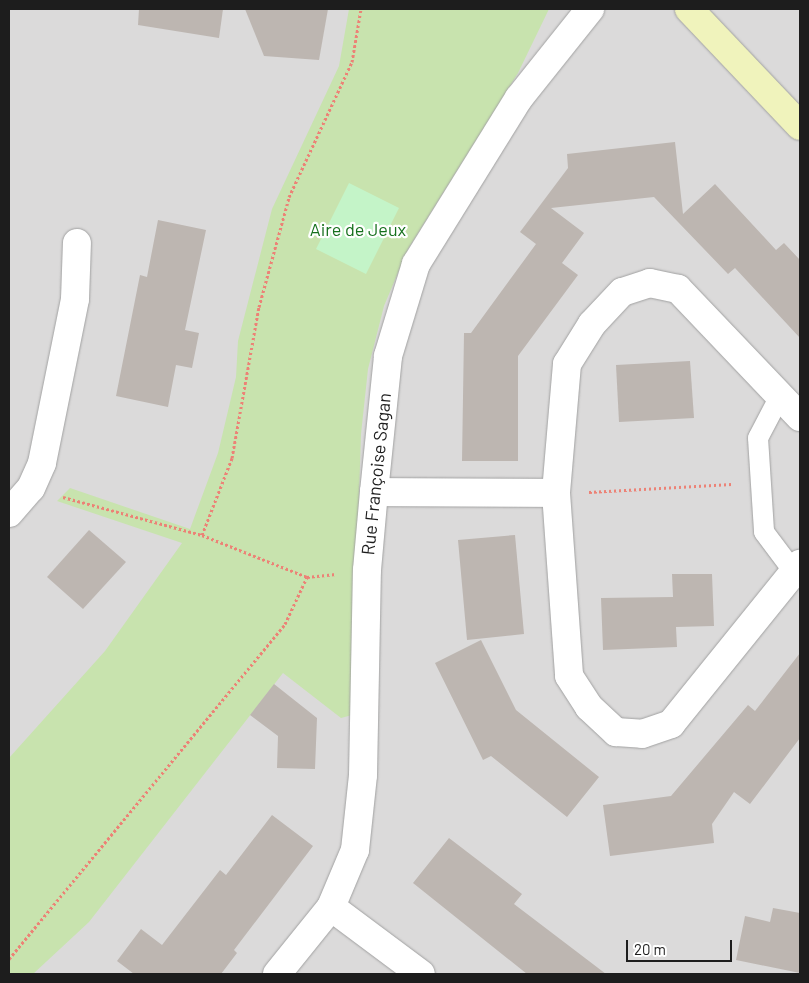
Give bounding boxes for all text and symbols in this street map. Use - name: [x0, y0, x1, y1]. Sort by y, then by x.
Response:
- park label: Aire de Jeux: [310, 218, 406, 240]
- street label: Rue Françoise Sagan: [357, 392, 395, 556]
- scale bar: [629, 930, 735, 962]
- text: 20 m: [634, 940, 666, 958]

